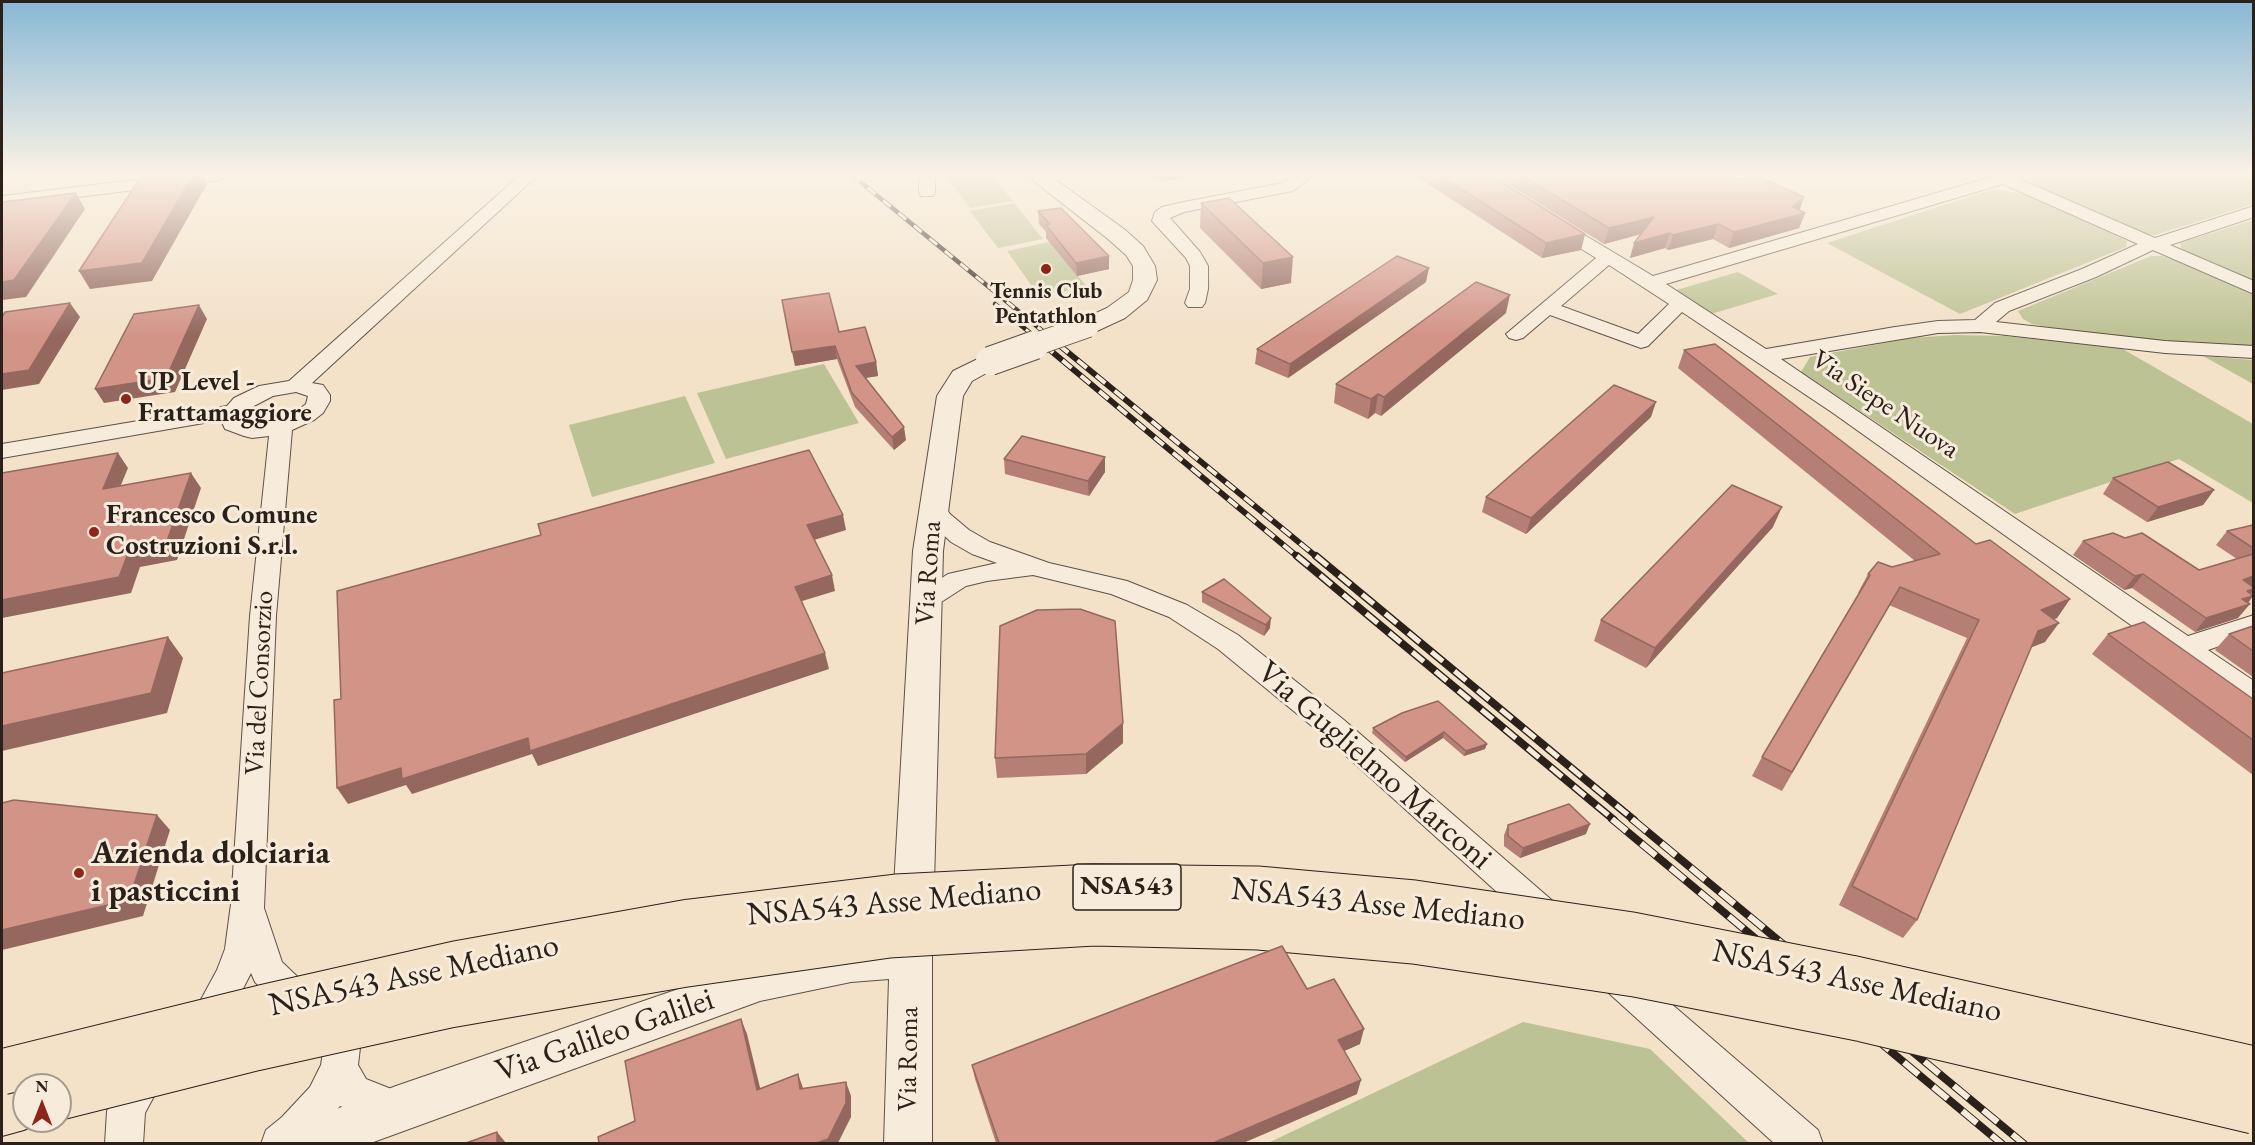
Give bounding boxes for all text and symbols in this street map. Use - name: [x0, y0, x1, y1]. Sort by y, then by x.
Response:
- marker: Tennis Club Pentathlon: [1039, 262, 1053, 276]
- place label: Tennis Club Pentathlon: [990, 279, 1102, 330]
- street label: Via Siepe Nuova: [1805, 344, 1965, 466]
- place label: UP Level - Frattamaggiore: [138, 367, 312, 430]
- marker: UP Level - Frattamaggiore: [119, 392, 133, 406]
- place label: Francesco Comune Costruzioni S.r.l.: [106, 500, 318, 563]
- street label: Via Roma: [909, 520, 949, 626]
- marker: Francesco Comune Costruzioni S.r.l.: [87, 525, 101, 539]
- street label: Via del Consorzio: [239, 590, 281, 776]
- street label: Via Guglielmo Marconi: [1248, 653, 1500, 879]
- place label: Azienda dolciaria i pasticcini: [91, 834, 330, 912]
- road number: NSA543: [1073, 864, 1181, 910]
- marker: Azienda dolciaria i pasticcini: [72, 866, 86, 880]
- street label: NSA543 Asse Mediano: [745, 870, 1043, 936]
- street label: NSA543 Asse Mediano: [1229, 870, 1527, 940]
- street label: NSA543 Asse Mediano: [265, 926, 563, 1026]
- street label: NSA543 Asse Mediano: [1708, 932, 2006, 1032]
- street label: Via Galileo Galilei: [491, 980, 719, 1092]
- street label: Via Roma: [892, 1006, 926, 1112]
- north arrow: [12, 1073, 72, 1133]
- text: N: [36, 1076, 48, 1097]

